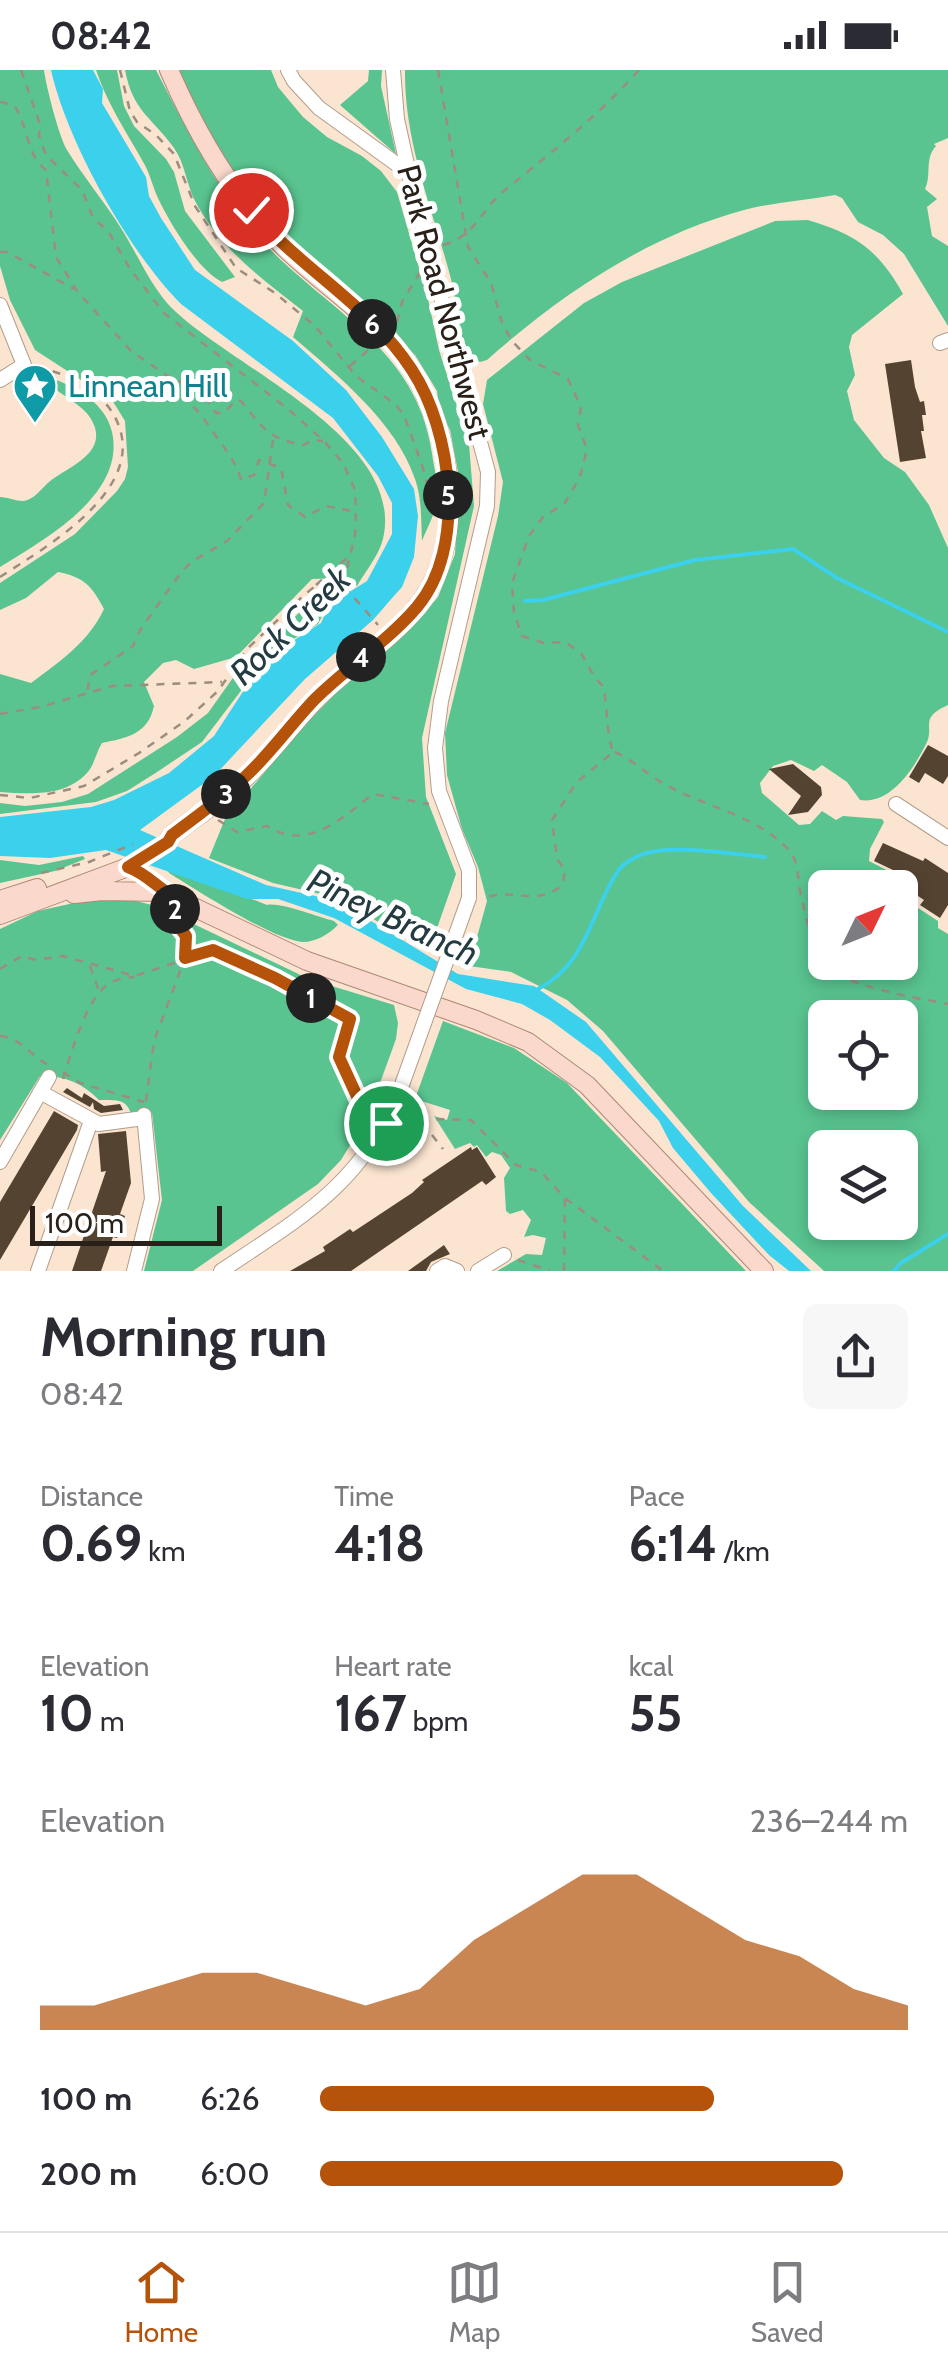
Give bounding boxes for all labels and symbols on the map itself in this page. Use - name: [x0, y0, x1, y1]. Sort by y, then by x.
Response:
- street label: Park Road Northwest: [389, 160, 500, 444]
- pin: [209, 168, 294, 253]
- pin: 6: [347, 299, 397, 349]
- place icon: Linnean Hill: [12, 363, 58, 424]
- place label: Linnean Hill: [68, 366, 228, 405]
- pin: 5: [423, 470, 473, 520]
- water label: Rock Creek: [220, 557, 360, 694]
- pin: 4: [336, 632, 386, 682]
- pin: 3: [201, 769, 251, 819]
- water label: Piney Branch: [301, 858, 485, 975]
- north arrow: [808, 870, 918, 980]
- pin: 2: [150, 884, 200, 934]
- pin: 1: [286, 973, 336, 1023]
- pin: [344, 1081, 429, 1166]
- scale bar: [30, 1201, 222, 1246]

